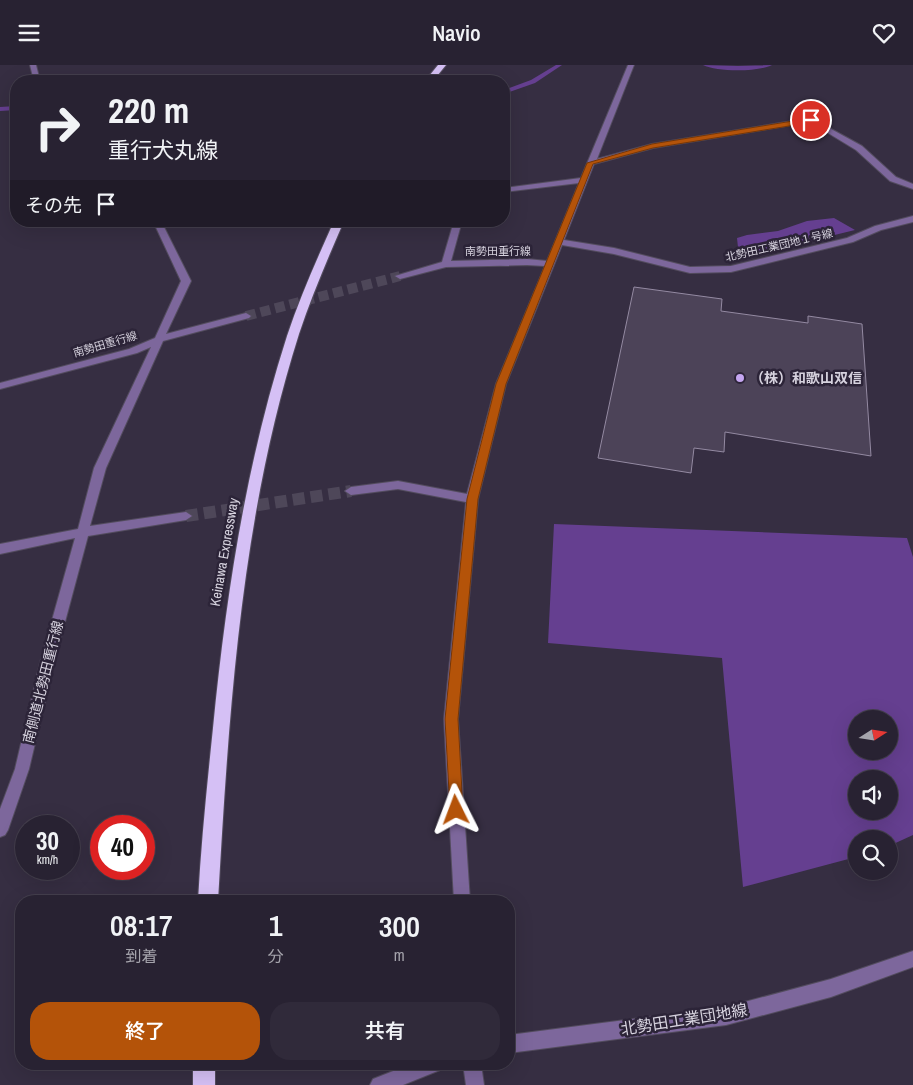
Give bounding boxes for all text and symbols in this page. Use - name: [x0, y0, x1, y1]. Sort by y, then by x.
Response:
- text: Navio: [432, 18, 481, 48]
- icon: menu: [15, 19, 43, 47]
- icon: heart: [870, 19, 898, 47]
- text: 220 m: [108, 87, 189, 134]
- icon: right: [25, 95, 90, 160]
- pin: [790, 99, 832, 141]
- icon: arrive: [797, 106, 825, 134]
- text: 重行犬丸線: [108, 135, 218, 165]
- icon: arrive: [92, 190, 120, 218]
- text: その先: [25, 192, 82, 218]
- street label: 北勢田工業団地１号線: [724, 226, 834, 264]
- street label: 南勢田重行線: [465, 244, 531, 258]
- street label: 南勢田重行線: [71, 328, 139, 360]
- place label: （株）和歌山双信: [750, 369, 862, 387]
- marker: （株）和歌山双信: [734, 372, 746, 384]
- street label: Keinawa Expressway: [206, 496, 242, 608]
- street label: 南側道北勢田重行線: [19, 619, 67, 745]
- north arrow: [848, 710, 898, 760]
- map controls: [848, 710, 898, 880]
- button: sound: [848, 770, 898, 820]
- position arrow: [429, 783, 481, 835]
- speed limit sign: 40: [90, 815, 155, 880]
- text: 30: [36, 824, 59, 858]
- button: search: [848, 830, 898, 880]
- text: km/h: [37, 852, 58, 868]
- text: 08:17: [110, 905, 173, 945]
- text: 1: [269, 905, 283, 945]
- text: 300: [379, 906, 420, 946]
- text: m: [394, 944, 405, 966]
- text: 到着: [125, 945, 157, 967]
- text: 分: [268, 945, 284, 967]
- street label: 北勢田工業団地線: [619, 998, 749, 1040]
- button: 終了: [30, 1002, 260, 1060]
- button: 共有: [270, 1002, 500, 1060]

